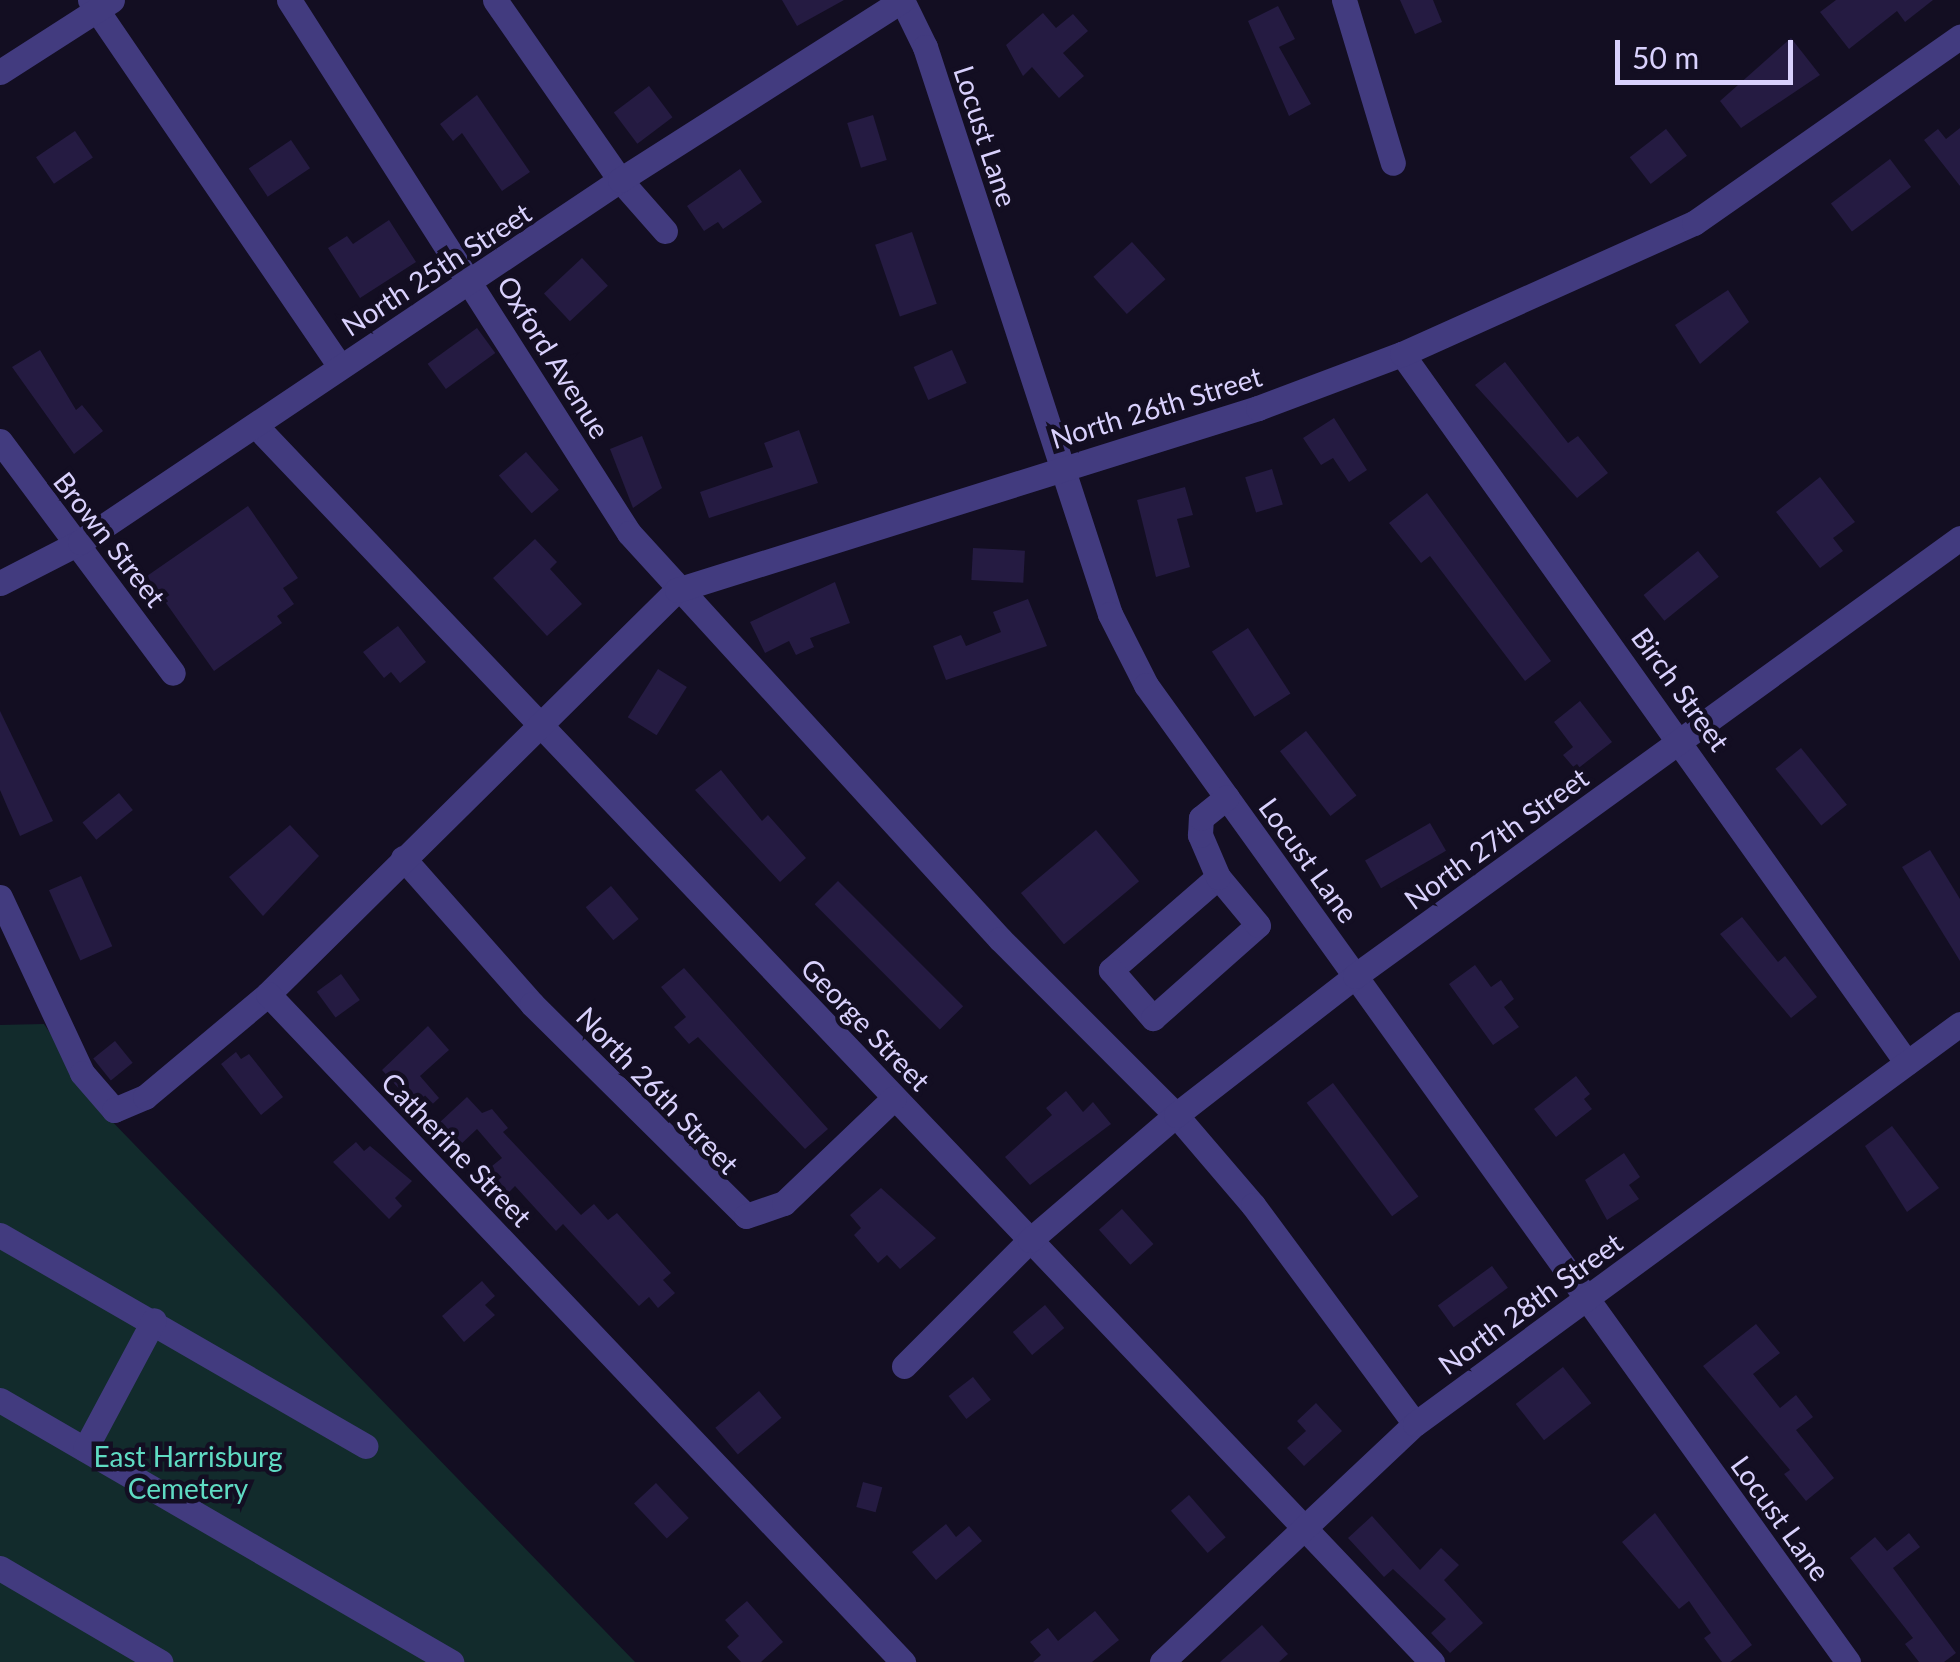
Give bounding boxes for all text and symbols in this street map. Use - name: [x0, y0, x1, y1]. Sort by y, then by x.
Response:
- scale bar: [1620, 20, 1798, 82]
- text: 50 m: [1632, 39, 1699, 75]
- street label: Locust Lane: [947, 61, 1025, 211]
- street label: North 25th Street: [335, 195, 537, 343]
- street label: Oxford Avenue: [490, 269, 618, 445]
- street label: North 26th Street: [1046, 359, 1266, 455]
- street label: Brown Street: [47, 465, 173, 613]
- street label: Birch Street: [1625, 621, 1737, 757]
- street label: North 27th Street: [1398, 760, 1594, 916]
- street label: Locust Lane: [1252, 791, 1366, 929]
- street label: George Street: [795, 951, 937, 1097]
- street label: North 26th Street: [570, 1000, 746, 1180]
- street label: Catherine Street: [375, 1065, 539, 1233]
- street label: North 28th Street: [1432, 1225, 1628, 1381]
- park label: East Harrisburg Cemetery: [93, 1439, 283, 1505]
- street label: Locust Lane: [1724, 1449, 1838, 1587]

